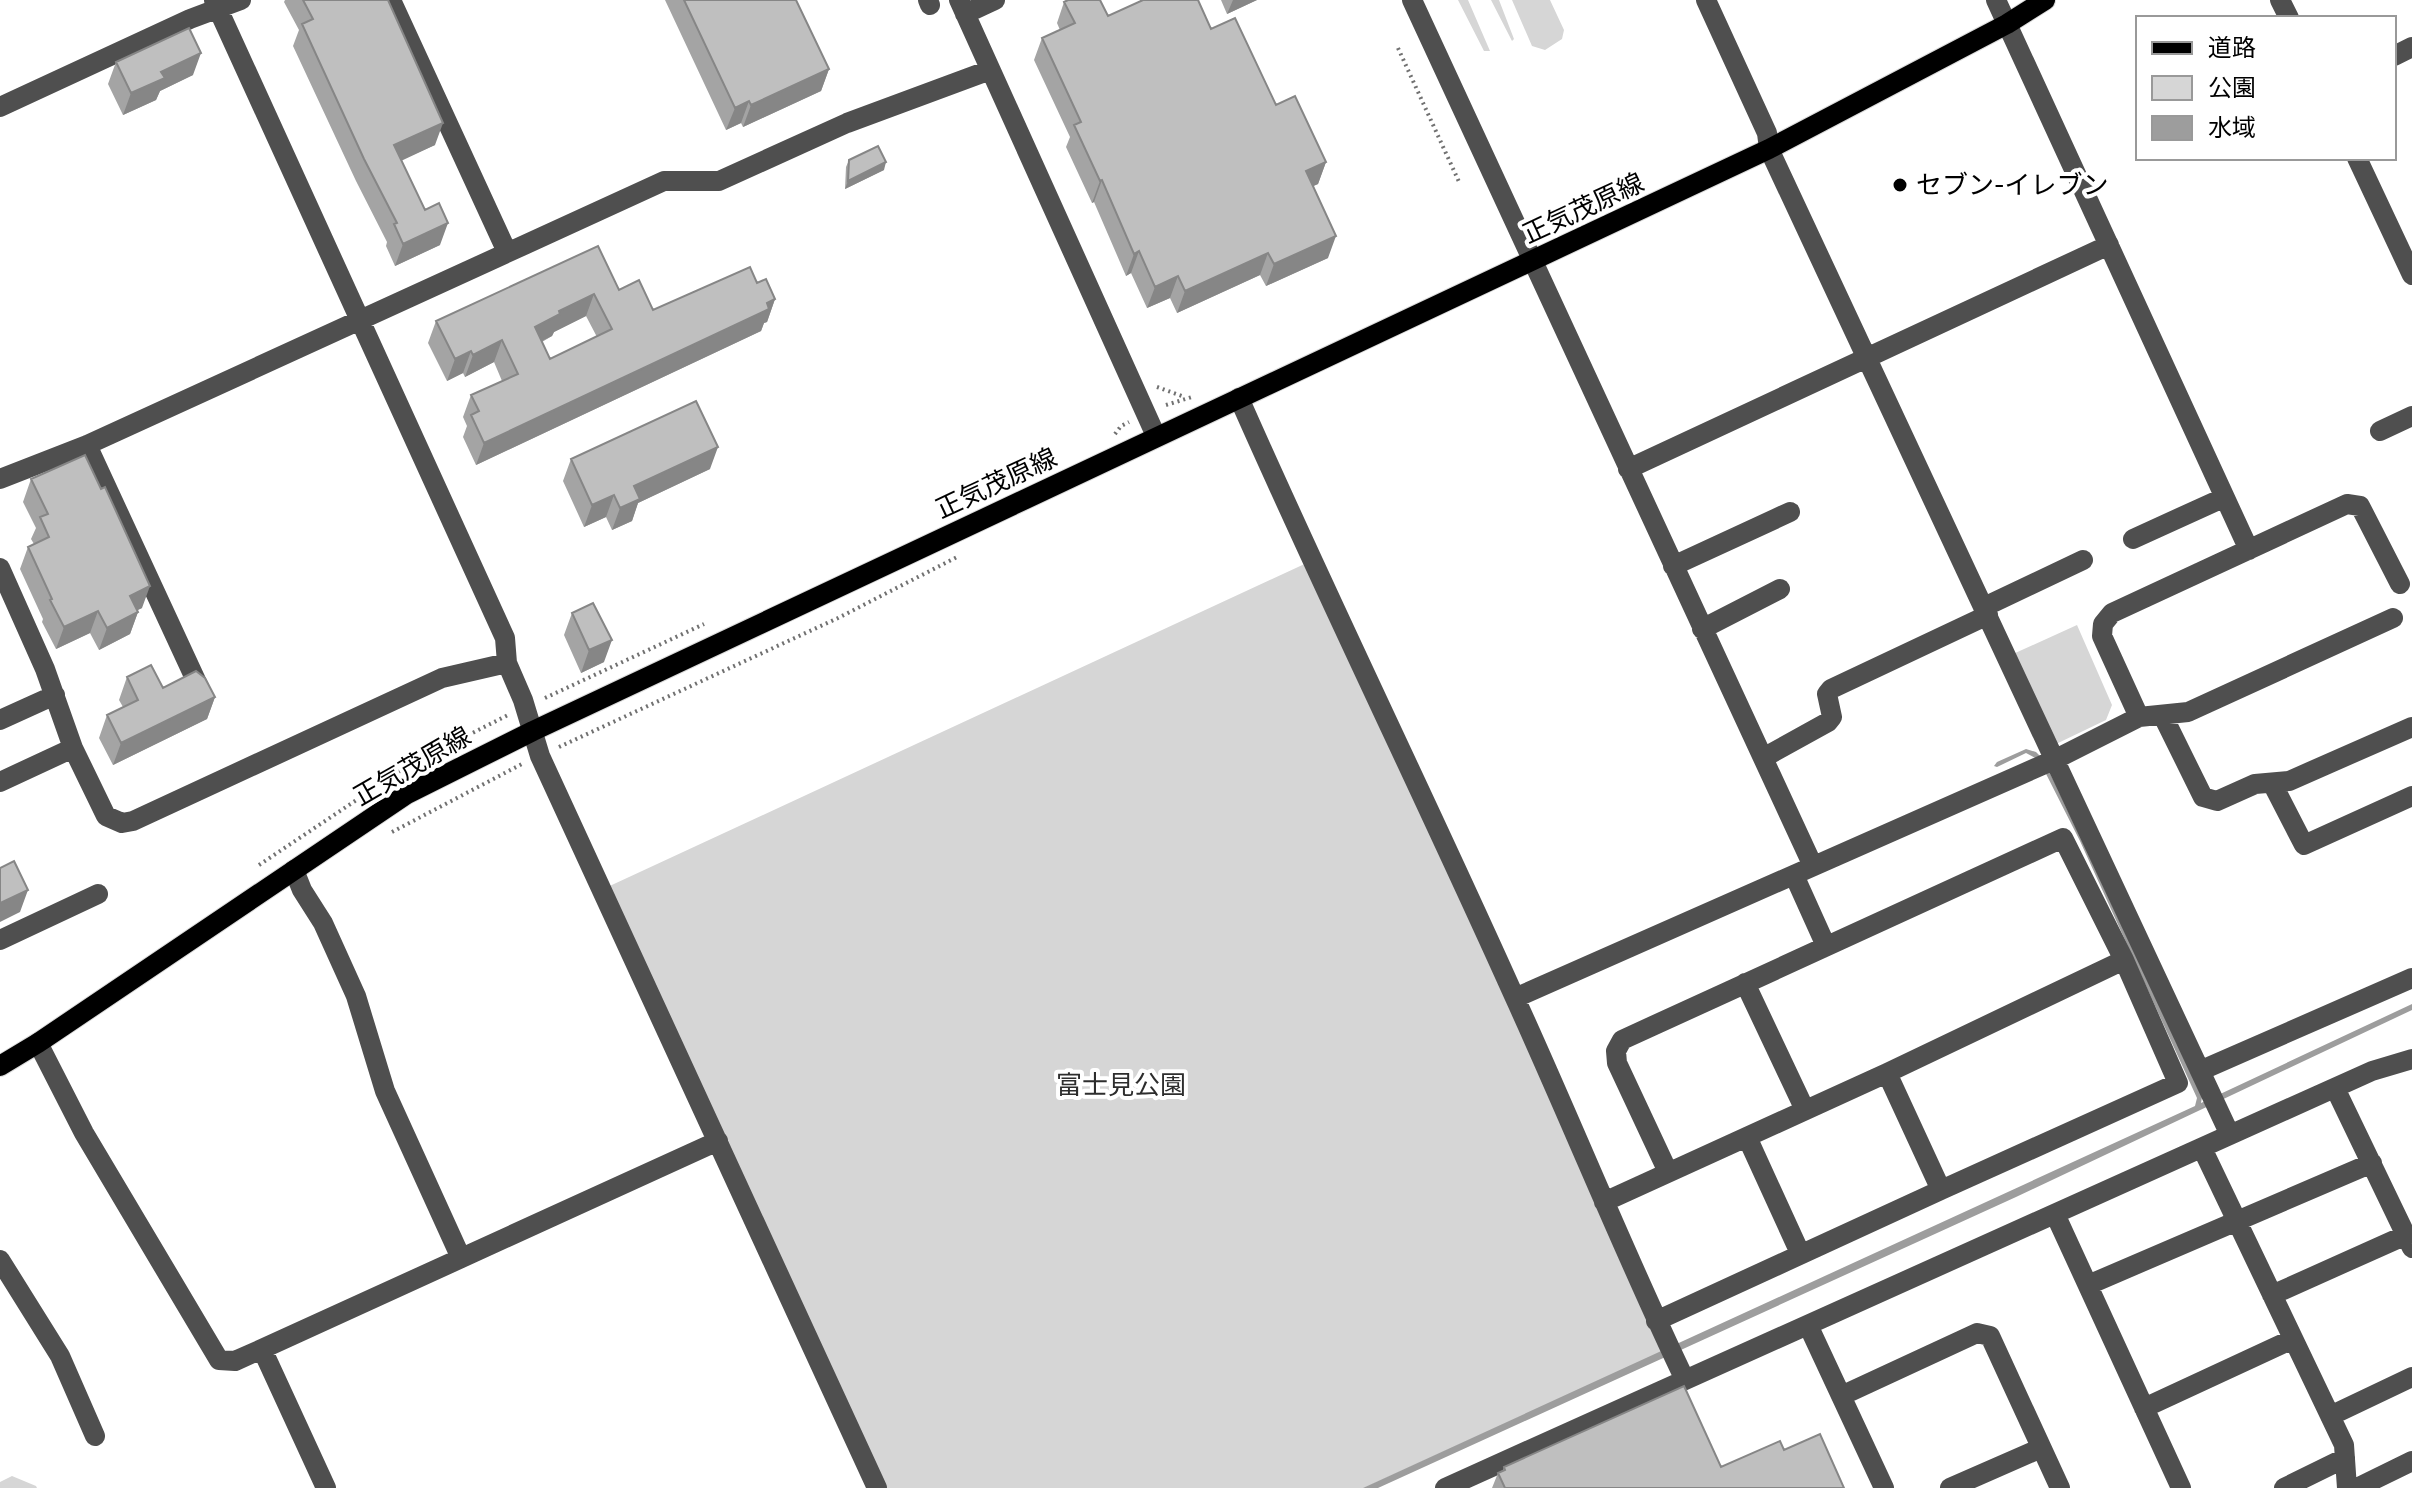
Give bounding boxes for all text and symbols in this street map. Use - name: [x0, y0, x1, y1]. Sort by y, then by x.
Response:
- legend: [2136, 16, 2396, 160]
- text: 道路: [2208, 34, 2256, 62]
- text: 公園: [2208, 74, 2256, 102]
- text: 水域: [2208, 114, 2256, 142]
- street label: 正気茂原線: [1518, 167, 1649, 250]
- place label: セブン-イレブン: [1916, 170, 2108, 201]
- marker: セブン-イレブン: [1891, 176, 1909, 194]
- street label: 正気茂原線: [931, 442, 1062, 525]
- street label: 正気茂原線: [348, 721, 476, 812]
- park label: 富士見公園: [1056, 1070, 1186, 1101]

